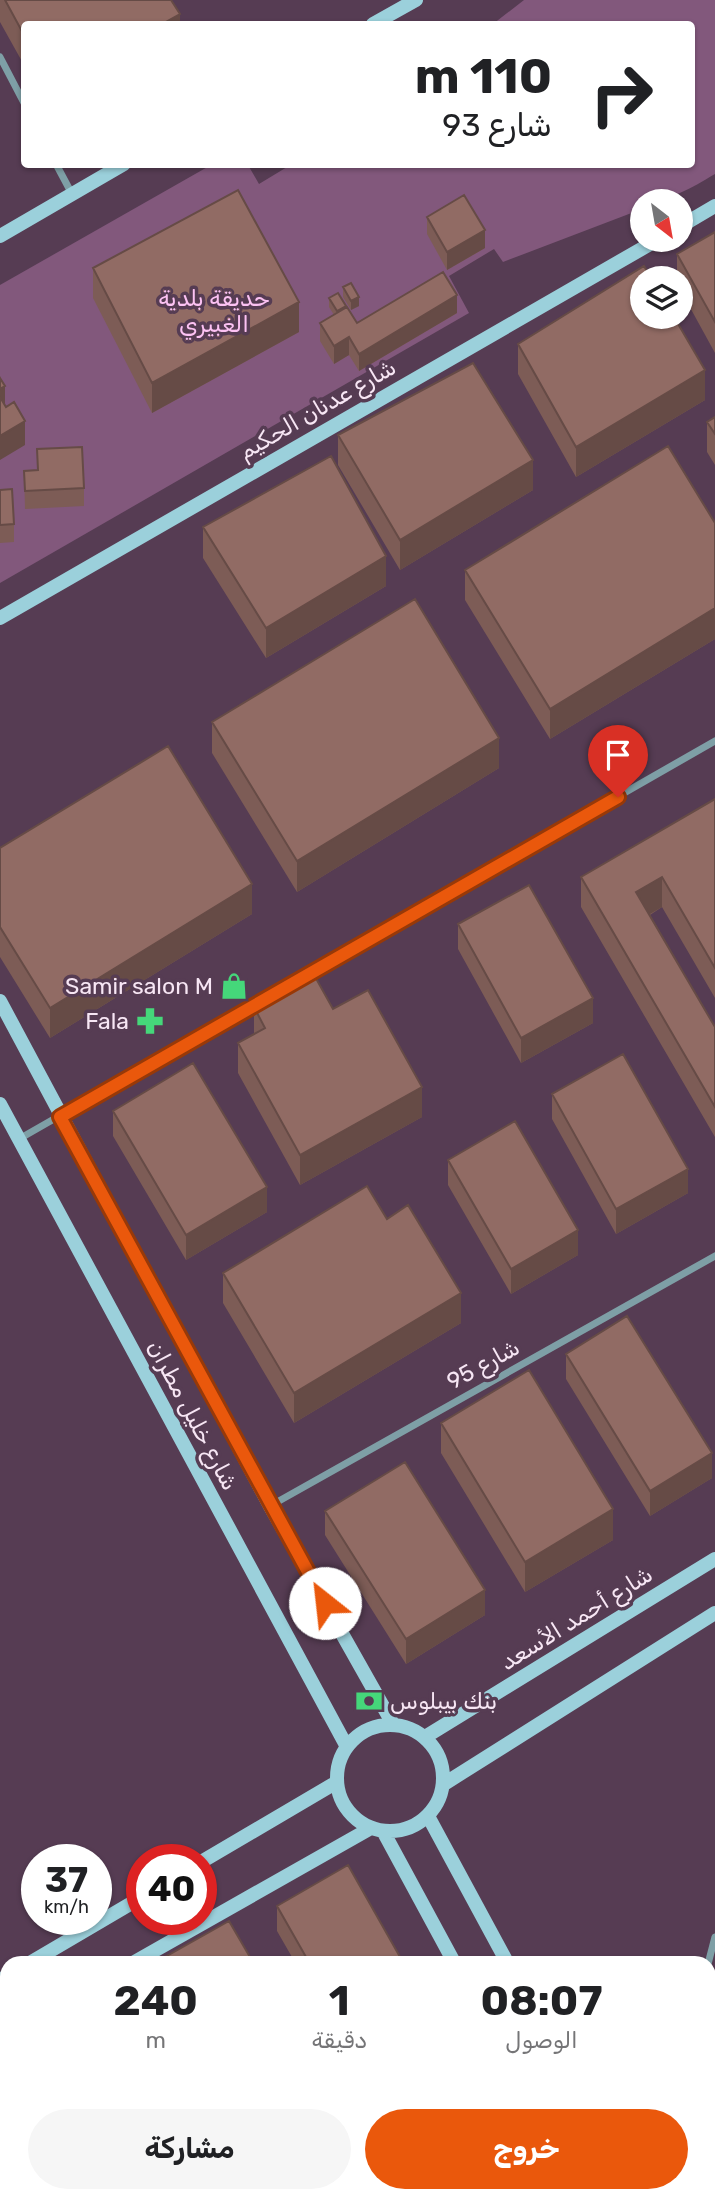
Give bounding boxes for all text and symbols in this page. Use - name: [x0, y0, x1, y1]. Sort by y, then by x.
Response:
- text: 110 m: [415, 47, 552, 105]
- icon: right: [576, 49, 667, 140]
- text: شارع 93: [442, 106, 552, 144]
- north arrow: [630, 189, 693, 252]
- map controls: [630, 189, 693, 329]
- button: layers: [630, 266, 693, 329]
- park label: حديقة بلدية الغبيري: [158, 284, 270, 341]
- street label: شارع عدنان الحكيم: [233, 353, 402, 467]
- pin: [588, 725, 648, 797]
- icon: arrive: [599, 736, 637, 774]
- shop icon: Samir salon M: [219, 971, 249, 1001]
- place label: Samir salon M: [65, 972, 213, 1000]
- pharmacy icon: Fala: [135, 1006, 165, 1036]
- place label: Fala: [85, 1007, 129, 1035]
- street label: شارع 95: [442, 1333, 525, 1397]
- street label: شارع خليل مطران: [140, 1335, 244, 1496]
- street label: شارع أحمد الأسعد: [495, 1560, 659, 1678]
- position arrow: [288, 1566, 362, 1640]
- bank icon: بنك بيبلوس: [354, 1686, 384, 1716]
- place label: بنك بيبلوس: [390, 1687, 497, 1715]
- speed limit sign: 40: [126, 1844, 217, 1935]
- text: 37: [45, 1859, 88, 1901]
- text: km/h: [44, 1896, 89, 1918]
- text: 240: [114, 1976, 198, 2026]
- text: 1: [329, 1976, 350, 2026]
- text: 08:07: [481, 1976, 602, 2026]
- text: m: [146, 2026, 166, 2054]
- text: دقيقة: [311, 2026, 367, 2054]
- text: الوصول: [505, 2026, 578, 2054]
- button: مشاركة: [28, 2109, 351, 2189]
- button: خروج: [365, 2109, 688, 2189]

